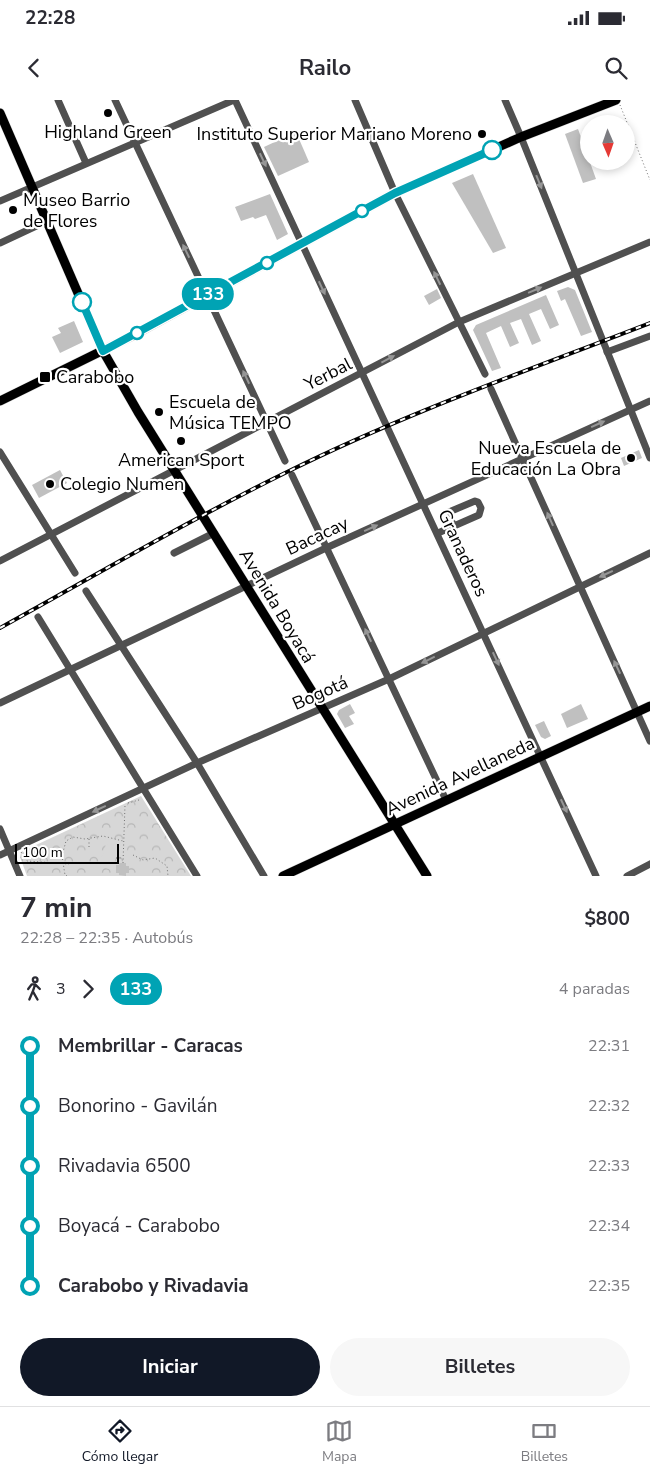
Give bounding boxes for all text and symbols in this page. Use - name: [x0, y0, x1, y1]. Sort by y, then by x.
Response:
- text: 22:28: [25, 5, 75, 31]
- text: Railo: [299, 53, 351, 83]
- icon: back: [20, 54, 48, 82]
- icon: search: [602, 54, 630, 82]
- marker: Highland Green: [102, 107, 114, 119]
- north arrow: [580, 115, 635, 170]
- map controls: [580, 115, 635, 170]
- place label: Highland Green: [44, 120, 172, 144]
- place label: Instituto Superior Mariano Moreno: [196, 122, 472, 146]
- marker: Instituto Superior Mariano Moreno: [476, 128, 488, 140]
- unlabelled marker: [482, 140, 502, 160]
- one-way arrow: [259, 153, 267, 167]
- one-way arrow: [535, 175, 543, 190]
- place label: Museo Barrio de Flores: [23, 188, 130, 233]
- marker: Museo Barrio de Flores: [7, 204, 19, 216]
- unlabelled marker: [355, 204, 369, 218]
- one-way arrow: [182, 244, 190, 258]
- unlabelled marker: [260, 256, 274, 270]
- one-way arrow: [433, 271, 441, 285]
- line badge: 133: [179, 278, 237, 310]
- one-way arrow: [318, 281, 327, 296]
- text: 133: [192, 282, 224, 306]
- one-way arrow: [528, 285, 542, 293]
- unlabelled marker: [72, 292, 92, 312]
- unlabelled marker: [130, 326, 144, 340]
- street label: Yerbal: [299, 351, 357, 397]
- one-way arrow: [381, 355, 396, 363]
- place label: Carabobo: [56, 365, 134, 389]
- marker: Carabobo: [38, 370, 52, 384]
- one-way arrow: [242, 370, 251, 385]
- place label: Escuela de Música TEMPO: [169, 390, 292, 435]
- marker: Escuela de Música TEMPO: [153, 406, 165, 418]
- one-way arrow: [591, 420, 605, 428]
- marker: American Sport: [175, 435, 187, 447]
- place label: Nueva Escuela de Educación La Obra: [471, 436, 621, 481]
- place label: American Sport: [118, 448, 245, 472]
- marker: Nueva Escuela de Educación La Obra: [625, 452, 637, 464]
- place label: Colegio Numen: [60, 472, 184, 496]
- marker: Colegio Numen: [44, 478, 56, 490]
- street label: Granaderos: [432, 505, 494, 601]
- street label: Bacacay: [282, 511, 353, 561]
- one-way arrow: [545, 512, 553, 526]
- one-way arrow: [364, 523, 378, 531]
- street label: Avenida Boyacá: [234, 545, 320, 667]
- one-way arrow: [599, 570, 613, 578]
- one-way arrow: [364, 628, 372, 642]
- one-way arrow: [492, 652, 500, 666]
- one-way arrow: [421, 656, 435, 664]
- one-way arrow: [612, 660, 621, 675]
- street label: Bogotá: [288, 670, 352, 716]
- street label: Avenida Avellaneda: [382, 731, 538, 821]
- one-way arrow: [560, 799, 568, 814]
- one-way arrow: [92, 806, 106, 814]
- scale bar: [15, 841, 119, 864]
- text: 100 m: [22, 843, 63, 862]
- text: 7 min: [20, 889, 92, 927]
- text: $800: [584, 906, 630, 932]
- text: 22:28 – 22:35 · Autobús: [20, 927, 193, 949]
- icon: walk: [20, 975, 48, 1003]
- icon: forward: [74, 975, 102, 1003]
- text: 133: [120, 977, 152, 1001]
- text: 3: [56, 978, 66, 1000]
- text: 4 paradas: [559, 978, 630, 1000]
- text: Membrillar - Caracas: [58, 1033, 243, 1059]
- text: 22:31: [588, 1035, 630, 1057]
- text: Bonorino - Gavilán: [58, 1093, 218, 1119]
- text: 22:32: [588, 1095, 630, 1117]
- text: Rivadavia 6500: [58, 1153, 191, 1179]
- text: 22:33: [588, 1155, 630, 1177]
- text: Boyacá - Carabobo: [58, 1213, 220, 1239]
- text: 22:34: [588, 1215, 630, 1237]
- text: Carabobo y Rivadavia: [58, 1273, 249, 1299]
- text: 22:35: [588, 1275, 630, 1297]
- button: Iniciar: [20, 1338, 320, 1396]
- button: Billetes: [330, 1338, 630, 1396]
- tab: Cómo llegar: [82, 1417, 158, 1466]
- tab: Mapa: [322, 1417, 357, 1466]
- tab: Billetes: [521, 1417, 568, 1466]

